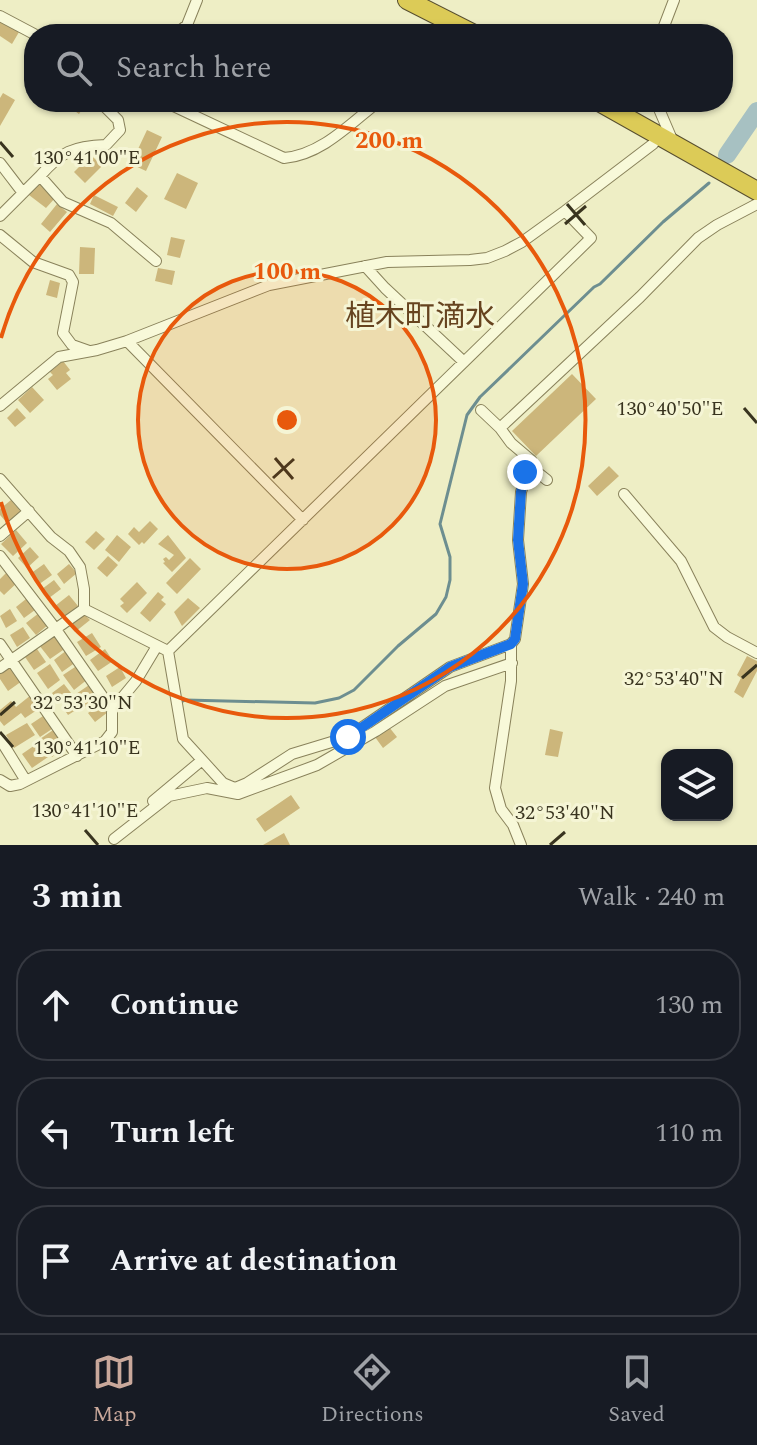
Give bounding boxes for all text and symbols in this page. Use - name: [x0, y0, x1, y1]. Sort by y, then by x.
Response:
- search box: [24, 24, 733, 112]
- text: Search here: [116, 45, 272, 91]
- icon: search: [52, 46, 96, 90]
- text: 200 m: [355, 123, 423, 159]
- text: 130°41'00"E: [33, 143, 141, 173]
- text: 100 m: [253, 254, 321, 290]
- district label: 植木町滴水: [345, 294, 495, 340]
- text: 130°40'50"E: [616, 394, 724, 424]
- centre of rings: [273, 406, 301, 434]
- route end: [507, 454, 543, 490]
- text: 32°53'40"N: [624, 664, 724, 694]
- text: 32°53'30"N: [33, 688, 133, 718]
- route start: [330, 719, 366, 755]
- text: 130°41'10"E: [33, 733, 141, 763]
- map controls: [661, 749, 733, 821]
- button: layers: [661, 749, 733, 821]
- text: 130°41'10"E: [31, 796, 139, 826]
- text: 32°53'40"N: [515, 798, 615, 828]
- text: 3 min: [32, 871, 122, 923]
- text: Walk · 240 m: [578, 877, 725, 917]
- text: Continue: [110, 982, 239, 1028]
- icon: ahead: [34, 983, 78, 1027]
- text: 130 m: [655, 985, 723, 1025]
- text: Turn left: [110, 1110, 235, 1156]
- icon: left: [34, 1111, 78, 1155]
- text: 110 m: [655, 1113, 723, 1153]
- text: Arrive at destination: [110, 1238, 397, 1284]
- icon: arrive: [34, 1239, 78, 1283]
- tab: Map: [92, 1350, 137, 1431]
- tab: Directions: [321, 1350, 424, 1431]
- tab: Saved: [608, 1350, 665, 1431]

